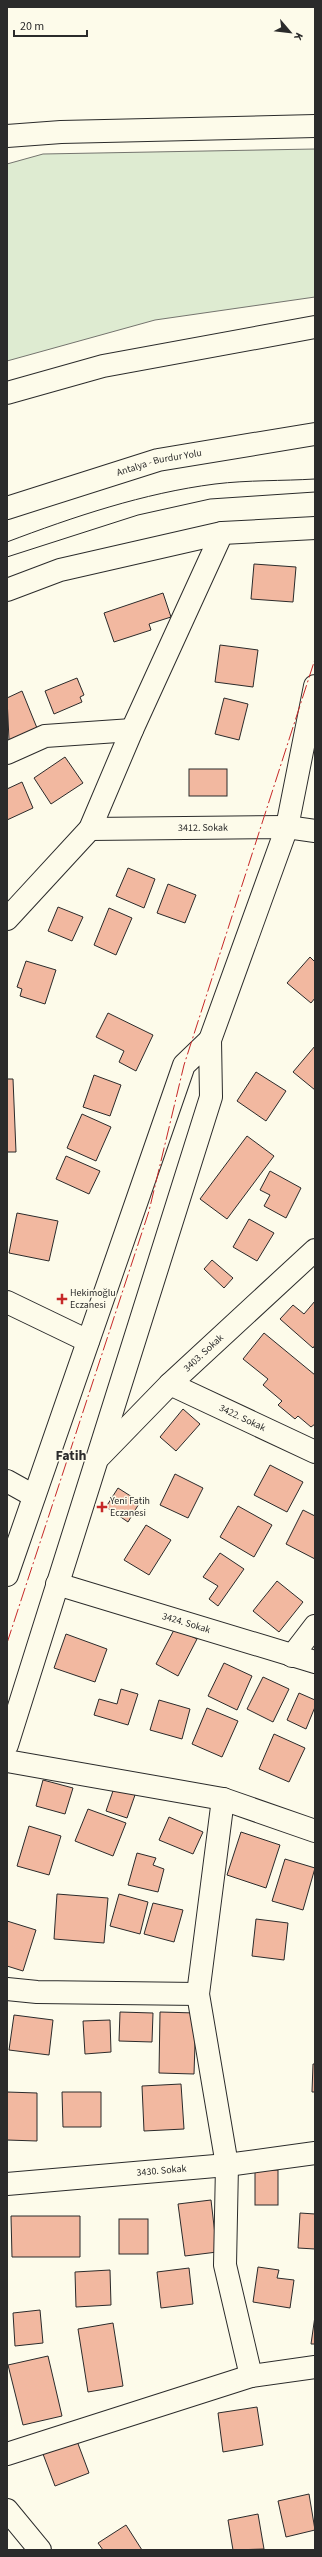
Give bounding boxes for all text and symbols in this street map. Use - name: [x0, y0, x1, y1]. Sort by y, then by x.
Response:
- scale bar: [14, 12, 87, 38]
- north arrow: [270, 12, 310, 52]
- text: 20 m: [20, 18, 44, 35]
- text: K: [290, 30, 307, 43]
- street label: Antalya - Burdur Yolu: [115, 446, 203, 480]
- street label: 3412. Sokak: [178, 821, 228, 835]
- place label: Hekimoğlu Eczanesi: [70, 1286, 116, 1312]
- marker: Hekimoğlu Eczanesi: [57, 1294, 67, 1304]
- street label: 3403. Sokak: [180, 1331, 227, 1375]
- street label: 3422. Sokak: [217, 1401, 268, 1435]
- district label: Fatih: [55, 1446, 87, 1466]
- place label: Yeni Fatih Eczanesi: [109, 1494, 150, 1520]
- marker: Yeni Fatih Eczanesi: [97, 1502, 107, 1512]
- street label: 3424. Sokak: [160, 1609, 212, 1637]
- street label: 3430. Sokak: [136, 2162, 187, 2180]

